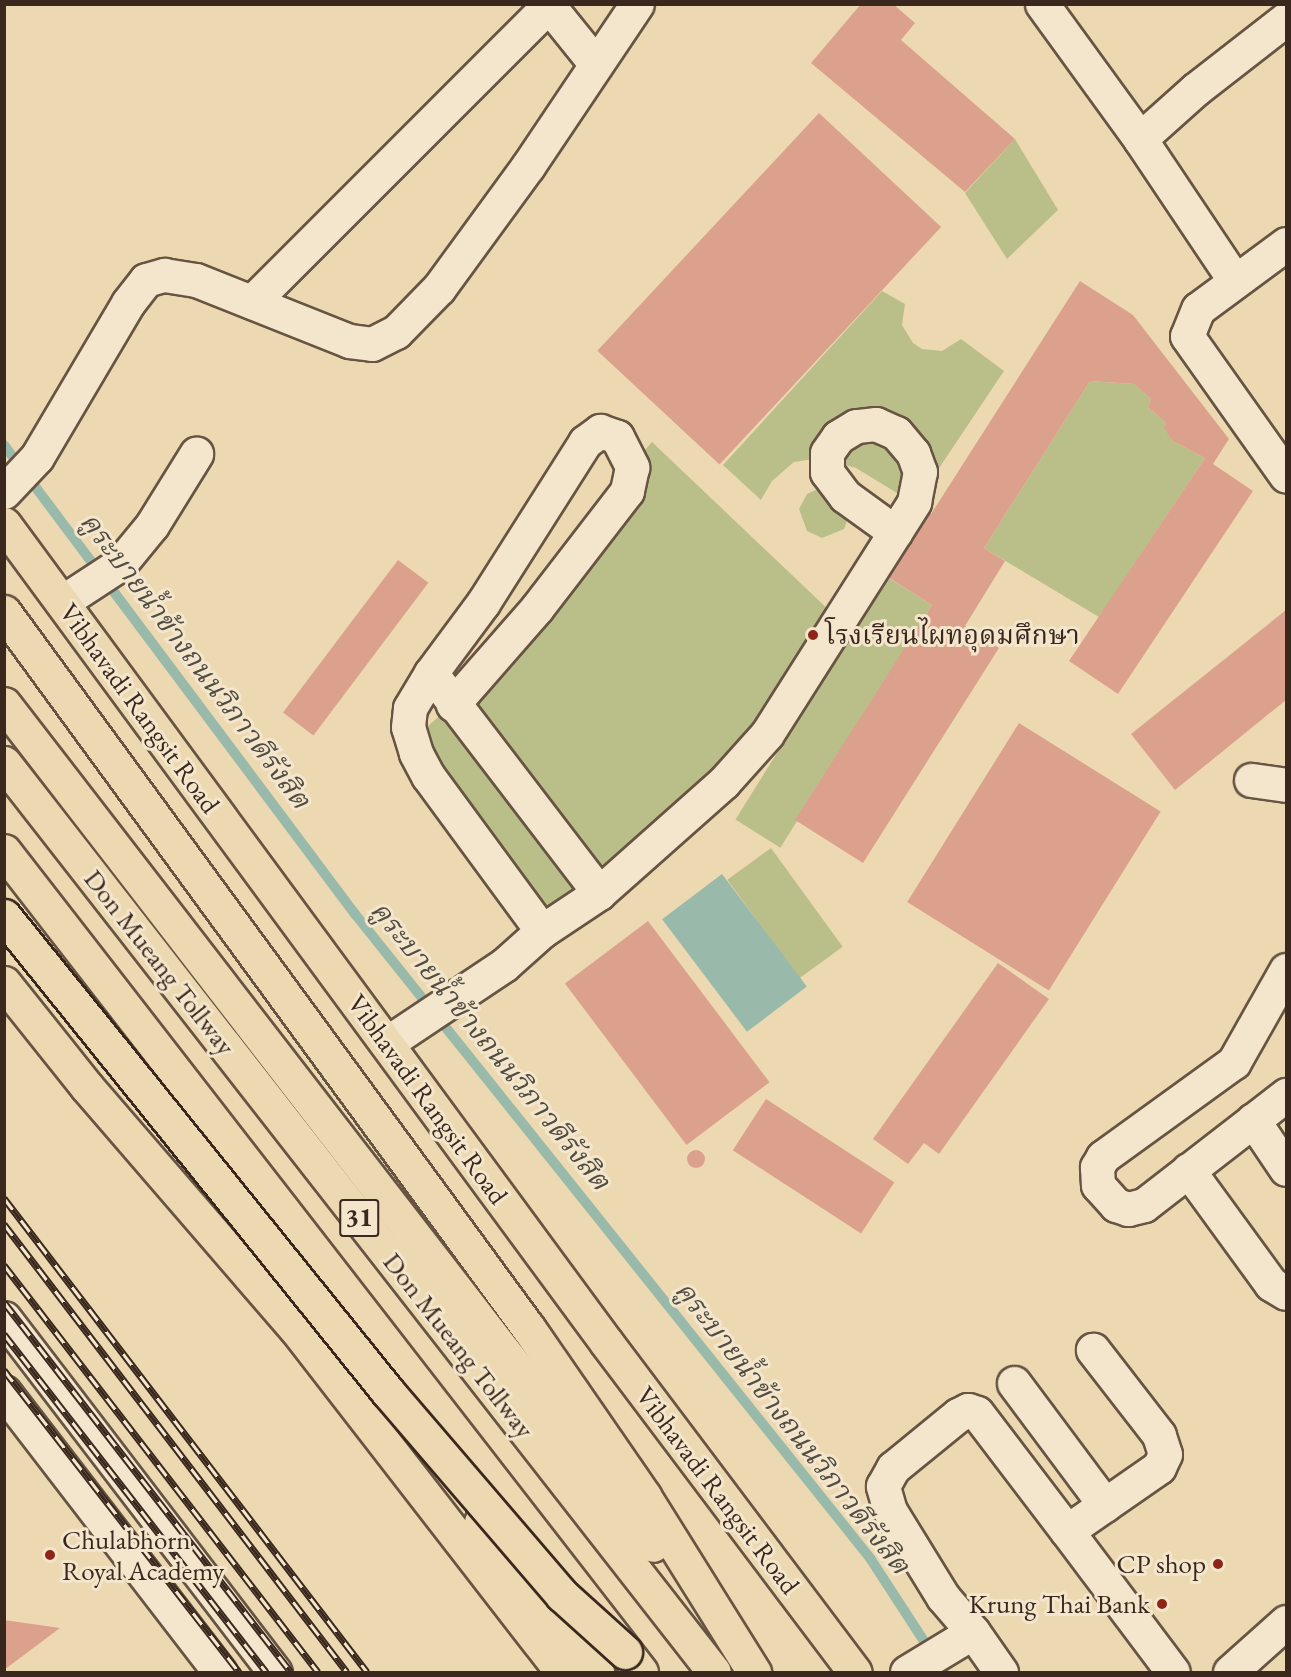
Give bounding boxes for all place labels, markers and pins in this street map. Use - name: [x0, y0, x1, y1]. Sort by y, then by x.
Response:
- place label: โรงเรียนไผทอุดมศึกษา: [825, 619, 1080, 651]
- marker: โรงเรียนไผทอุดมศึกษา: [806, 628, 820, 642]
- place label: Chulabhorn Royal Academy: [62, 1523, 224, 1586]
- marker: Chulabhorn Royal Academy: [43, 1548, 57, 1562]
- place label: CP shop: [1117, 1548, 1206, 1580]
- marker: CP shop: [1211, 1557, 1225, 1571]
- place label: Krung Thai Bank: [969, 1588, 1150, 1620]
- marker: Krung Thai Bank: [1155, 1597, 1169, 1611]

